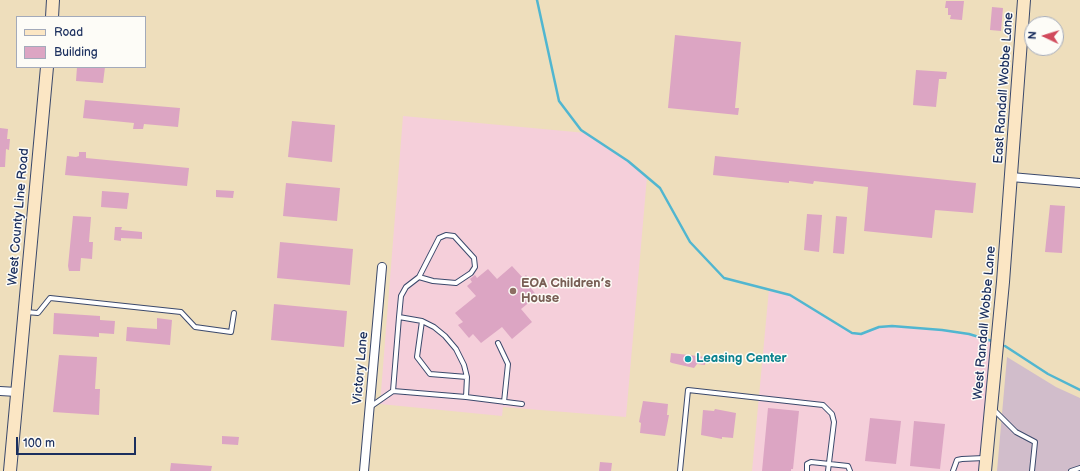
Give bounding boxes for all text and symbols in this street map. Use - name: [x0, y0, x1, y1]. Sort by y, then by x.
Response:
- street label: East Randall Wobbe Lane: [991, 12, 1017, 164]
- legend: [16, 16, 146, 68]
- north arrow: [1024, 16, 1064, 56]
- text: Road: [54, 25, 83, 40]
- text: N: [1026, 31, 1039, 40]
- text: Building: [54, 45, 98, 60]
- street label: West County Line Road: [5, 148, 33, 286]
- street label: West Randall Wobbe Lane: [970, 245, 1000, 401]
- place label: EOA Children’s House: [521, 276, 611, 307]
- marker: EOA Children’s House: [508, 286, 518, 296]
- street label: Victory Lane: [350, 331, 372, 405]
- place label: Leasing Center: [696, 351, 787, 367]
- marker: Leasing Center: [683, 354, 693, 364]
- scale bar: [18, 429, 138, 455]
- text: 100 m: [23, 436, 55, 451]

